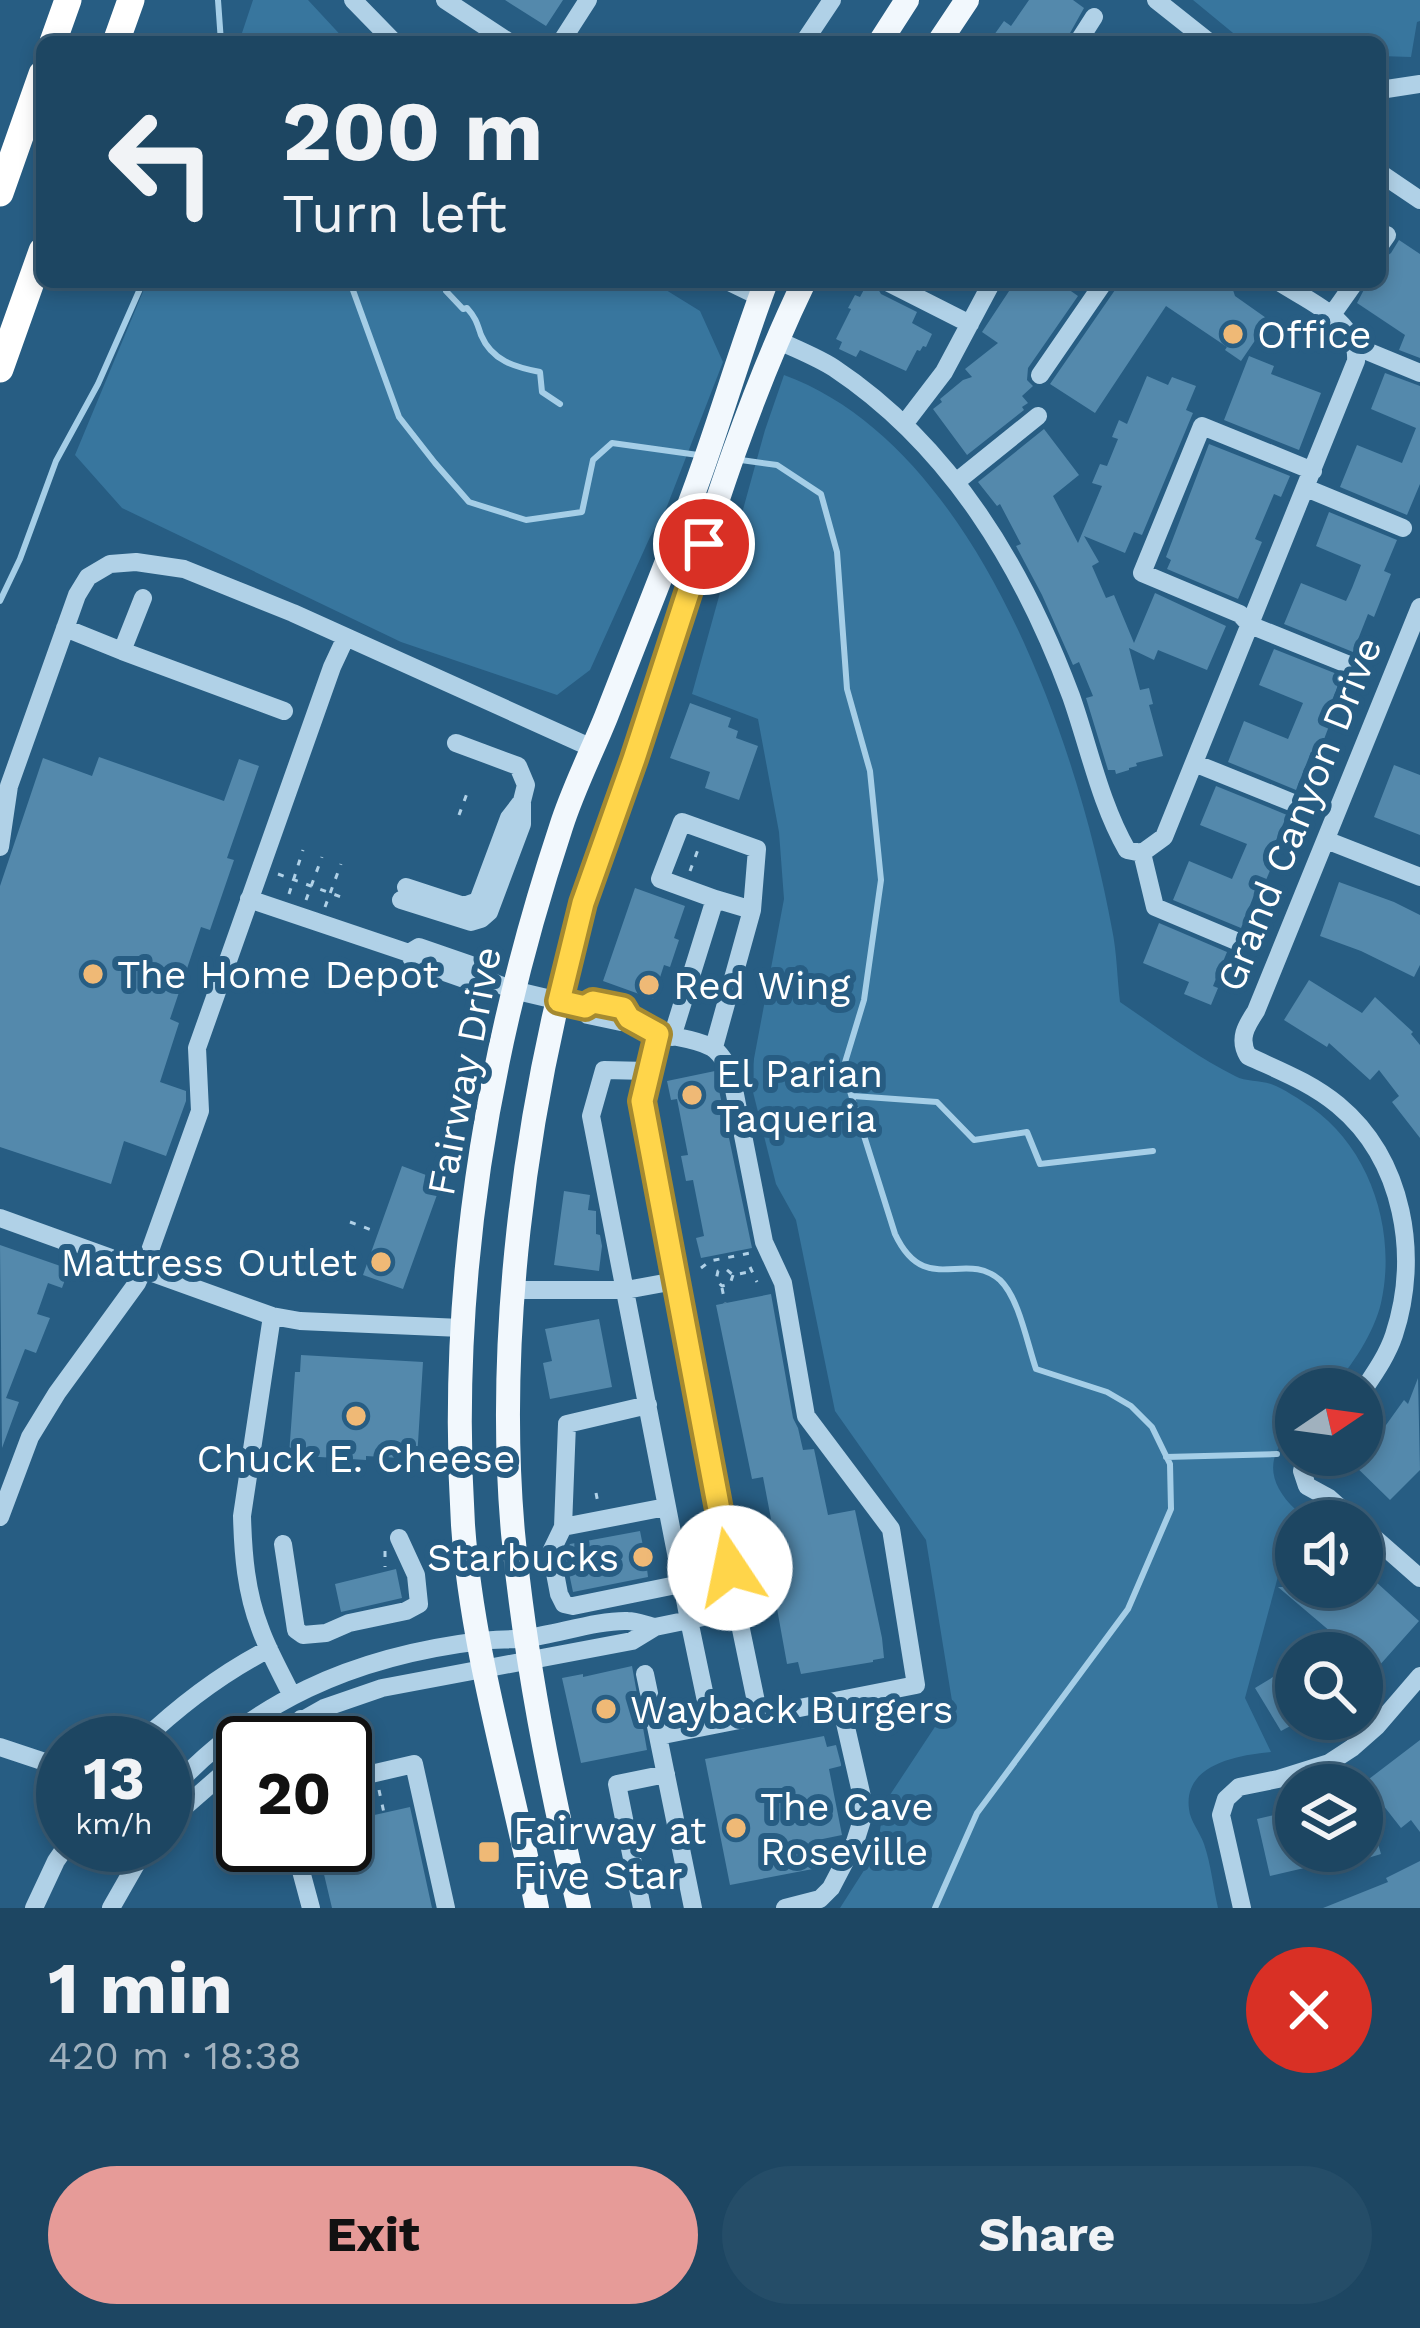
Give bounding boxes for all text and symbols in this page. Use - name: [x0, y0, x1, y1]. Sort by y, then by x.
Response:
- text: 200 m: [282, 82, 543, 180]
- icon: left: [84, 84, 240, 240]
- text: Turn left: [282, 182, 507, 245]
- place label: Office: [1257, 312, 1372, 357]
- marker: Office: [1220, 321, 1246, 347]
- pin: [653, 493, 755, 595]
- icon: arrive: [671, 511, 737, 577]
- street label: Grand Canyon Drive: [1207, 630, 1391, 998]
- street label: Fairway Drive: [418, 943, 510, 1199]
- place label: The Home Depot: [117, 952, 439, 997]
- marker: The Home Depot: [80, 961, 106, 987]
- place label: Red Wing: [673, 963, 851, 1008]
- marker: Red Wing: [636, 972, 662, 998]
- place label: El Parian Taqueria: [716, 1051, 883, 1141]
- marker: El Parian Taqueria: [679, 1082, 705, 1108]
- place label: Mattress Outlet: [60, 1240, 357, 1285]
- marker: Mattress Outlet: [368, 1249, 394, 1275]
- north arrow: [1275, 1368, 1383, 1476]
- map controls: [1275, 1368, 1383, 1872]
- marker: Chuck E. Cheese: [343, 1403, 369, 1429]
- place label: Chuck E. Cheese: [197, 1436, 515, 1481]
- button: sound: [1275, 1500, 1383, 1608]
- position arrow: [667, 1505, 793, 1631]
- place label: Starbucks: [427, 1535, 619, 1580]
- marker: Starbucks: [630, 1544, 656, 1570]
- button: search: [1275, 1632, 1383, 1740]
- place label: Wayback Burgers: [630, 1687, 953, 1732]
- marker: Wayback Burgers: [593, 1696, 619, 1722]
- speed limit sign: 20: [216, 1716, 372, 1872]
- text: 13: [83, 1743, 145, 1814]
- button: layers: [1275, 1764, 1383, 1872]
- place label: The Cave Roseville: [760, 1784, 934, 1874]
- text: km/h: [75, 1806, 153, 1841]
- place label: Fairway at Five Star: [513, 1808, 706, 1898]
- marker: The Cave Roseville: [723, 1815, 749, 1841]
- marker: Fairway at Five Star: [476, 1839, 502, 1865]
- text: 1 min: [48, 1946, 233, 2030]
- button: close: [1246, 1947, 1372, 2073]
- text: 420 m · 18:38: [48, 2033, 301, 2078]
- button: Exit: [48, 2166, 698, 2304]
- button: Share: [722, 2166, 1372, 2304]

